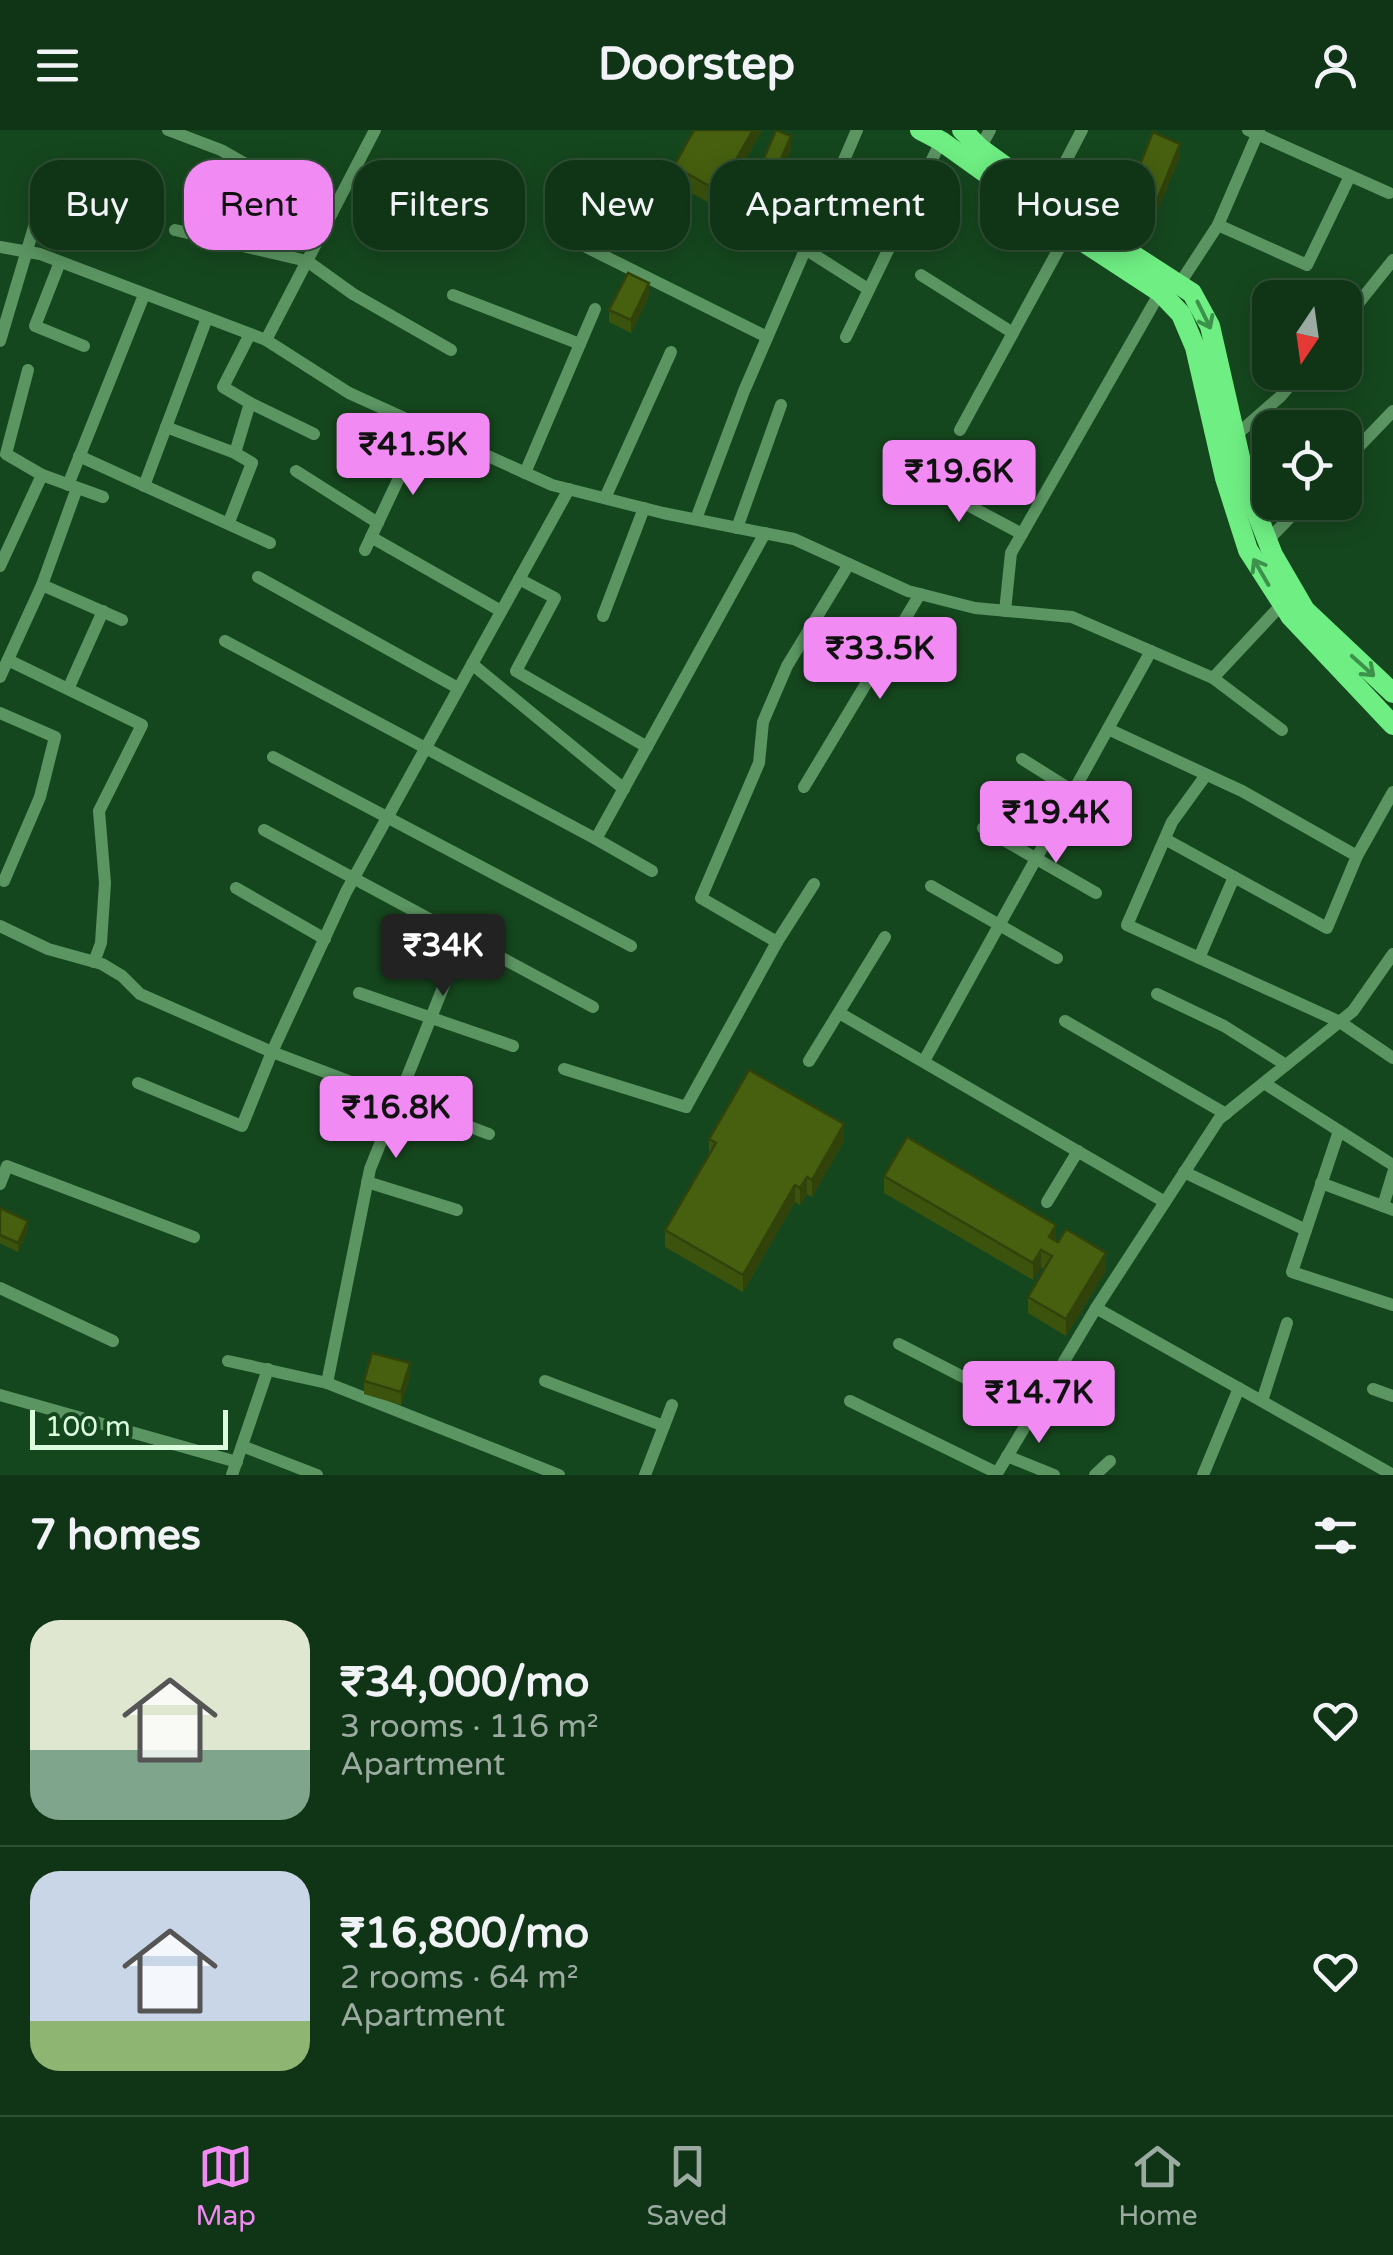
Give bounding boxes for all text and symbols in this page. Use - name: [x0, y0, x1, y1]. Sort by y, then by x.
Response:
- icon: menu: [30, 38, 85, 93]
- text: Doorstep: [598, 38, 795, 92]
- icon: person: [1308, 38, 1363, 93]
- chip: Buy: [30, 160, 164, 250]
- chip: Rent: [184, 160, 333, 250]
- chip: Filters: [353, 160, 525, 250]
- chip: New: [545, 160, 690, 250]
- chip: Apartment: [710, 160, 960, 250]
- chip: House: [980, 160, 1155, 250]
- north arrow: [1252, 280, 1362, 390]
- map controls: [1252, 280, 1362, 520]
- one-way arrow: [1195, 299, 1214, 329]
- button: locate: [1252, 410, 1362, 520]
- pin: ₹41.5K: [332, 413, 494, 498]
- text: ₹41.5K: [359, 426, 467, 464]
- pin: ₹19.6K: [878, 440, 1040, 525]
- text: ₹19.6K: [905, 453, 1013, 491]
- one-way arrow: [1251, 558, 1271, 587]
- pin: ₹33.5K: [799, 617, 961, 702]
- text: ₹33.5K: [826, 630, 934, 668]
- one-way arrow: [1350, 654, 1375, 677]
- pin: ₹19.4K: [975, 781, 1137, 866]
- text: ₹19.4K: [1002, 794, 1110, 832]
- pin: ₹34K: [384, 914, 502, 999]
- text: ₹34K: [403, 927, 483, 965]
- pin: ₹16.8K: [315, 1076, 477, 1161]
- text: ₹16.8K: [342, 1089, 450, 1127]
- pin: ₹14.7K: [958, 1361, 1120, 1446]
- text: ₹14.7K: [985, 1374, 1093, 1412]
- scale bar: [30, 1405, 228, 1450]
- text: 100 m: [45, 1410, 131, 1444]
- icon: filters: [1308, 1508, 1363, 1563]
- text: 7 homes: [30, 1510, 201, 1561]
- text: ₹34,000/mo: [340, 1657, 589, 1708]
- icon: home: [110, 1660, 230, 1780]
- icon: heart: [1308, 1693, 1363, 1748]
- text: 3 rooms · 116 m²: [340, 1708, 599, 1746]
- text: Apartment: [340, 1746, 505, 1784]
- text: ₹16,800/mo: [340, 1908, 589, 1959]
- icon: home: [110, 1911, 230, 2031]
- icon: heart: [1308, 1944, 1363, 1999]
- text: 2 rooms · 64 m²: [340, 1959, 579, 1997]
- text: Apartment: [340, 1997, 505, 2035]
- tab: Map: [195, 2139, 256, 2233]
- tab: Saved: [647, 2139, 728, 2233]
- tab: Home: [1118, 2139, 1198, 2233]

